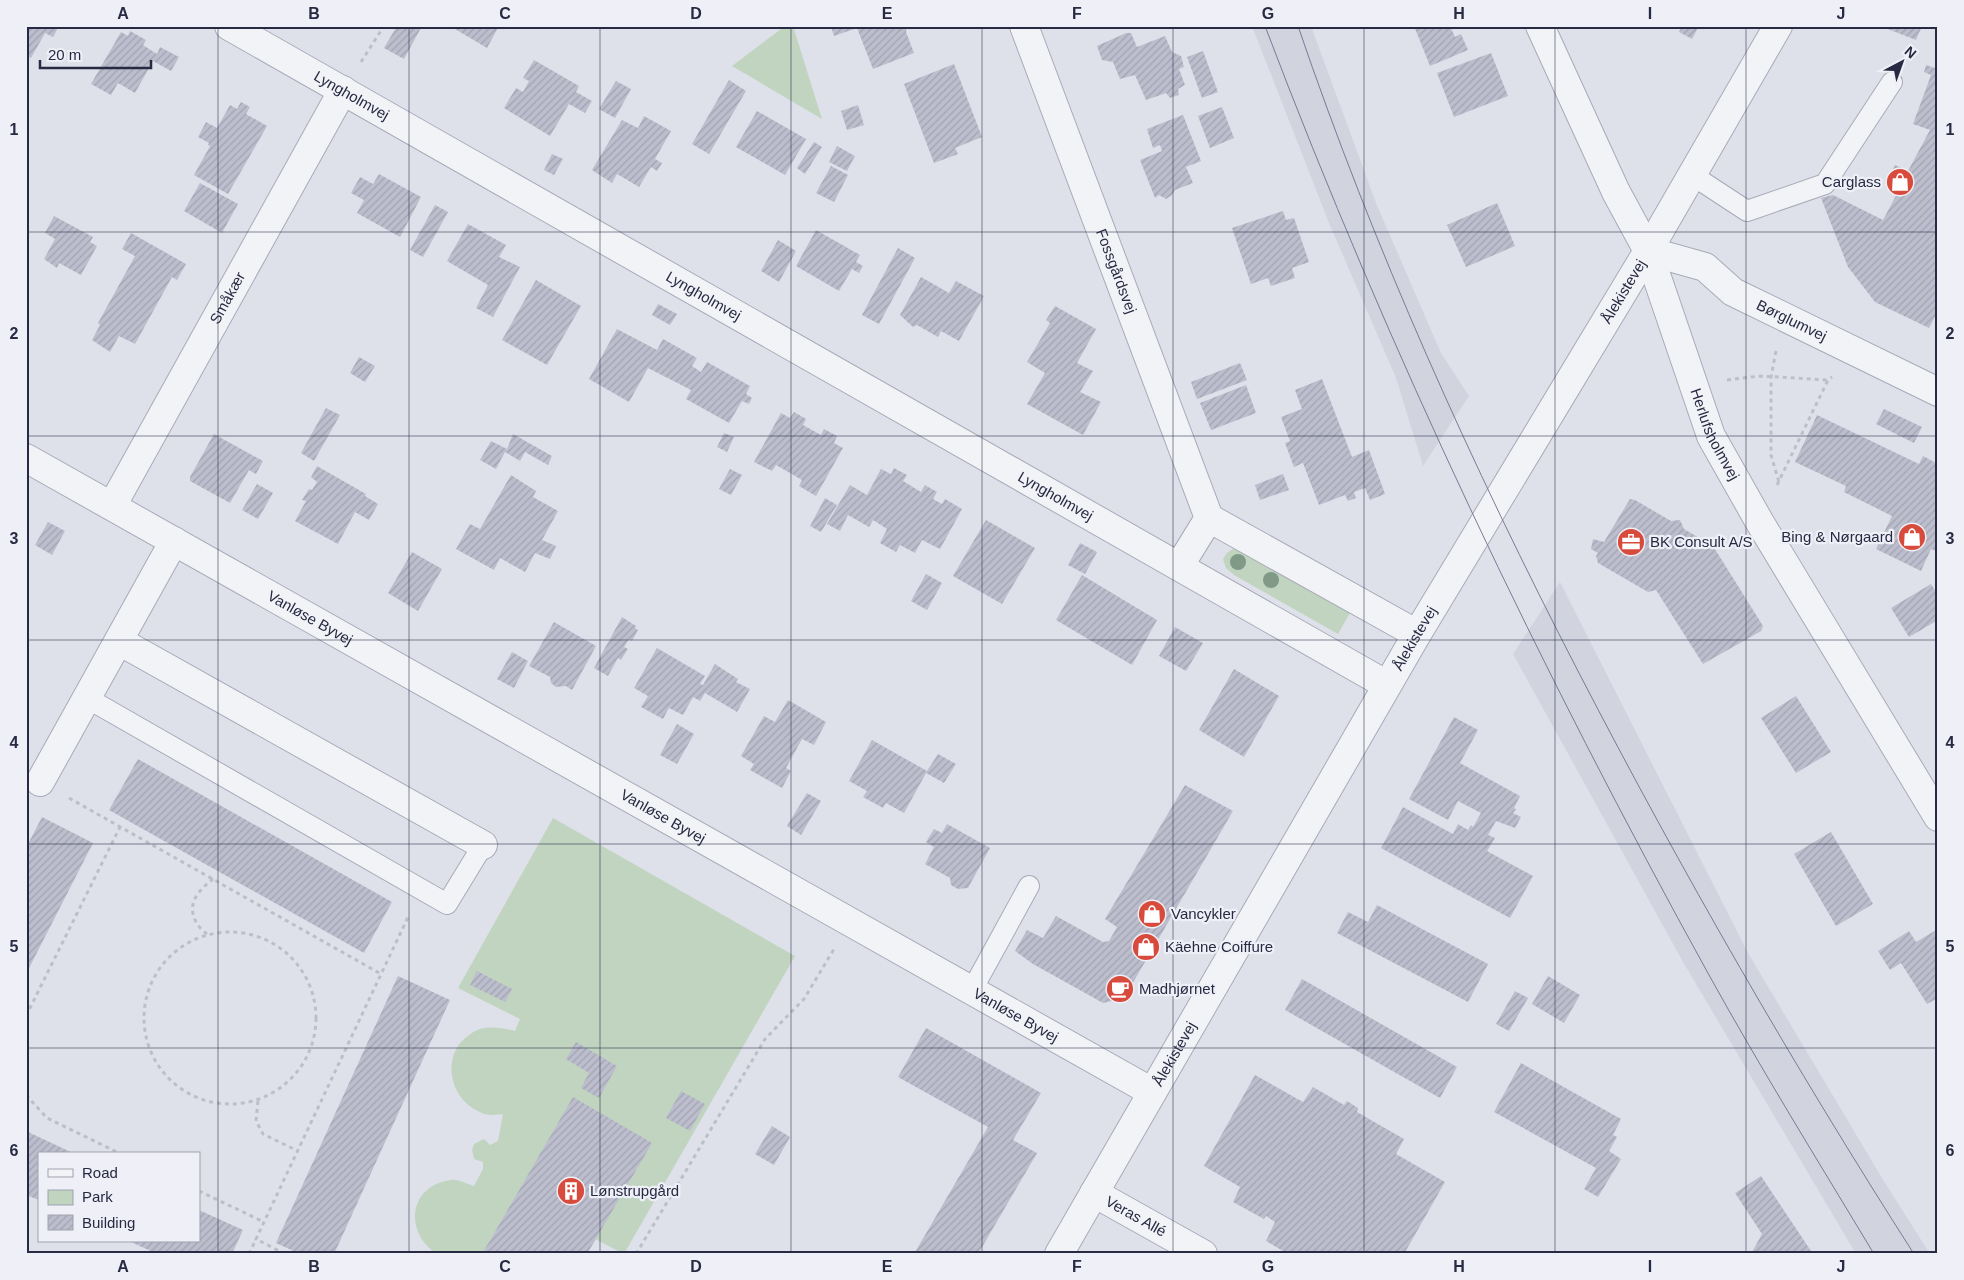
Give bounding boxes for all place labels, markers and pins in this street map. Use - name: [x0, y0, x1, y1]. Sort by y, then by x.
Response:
- shop icon: Carglass: [1885, 167, 1915, 197]
- place label: Carglass: [1822, 173, 1881, 190]
- shop icon: Bing & Nørgaard: [1897, 522, 1927, 552]
- office icon: BK Consult A/S: [1616, 527, 1646, 557]
- place label: Bing & Nørgaard: [1781, 528, 1893, 545]
- place label: BK Consult A/S: [1650, 533, 1753, 550]
- shop icon: Vancykler: [1137, 899, 1167, 929]
- place label: Vancykler: [1171, 905, 1236, 922]
- shop icon: Käehne Coiffure: [1131, 932, 1161, 962]
- place label: Käehne Coiffure: [1165, 938, 1273, 955]
- cafe icon: Madhjørnet: [1105, 974, 1135, 1004]
- place label: Madhjørnet: [1139, 980, 1216, 997]
- building icon: Lønstrupgård: [556, 1176, 586, 1206]
- place label: Lønstrupgård: [590, 1182, 679, 1199]

